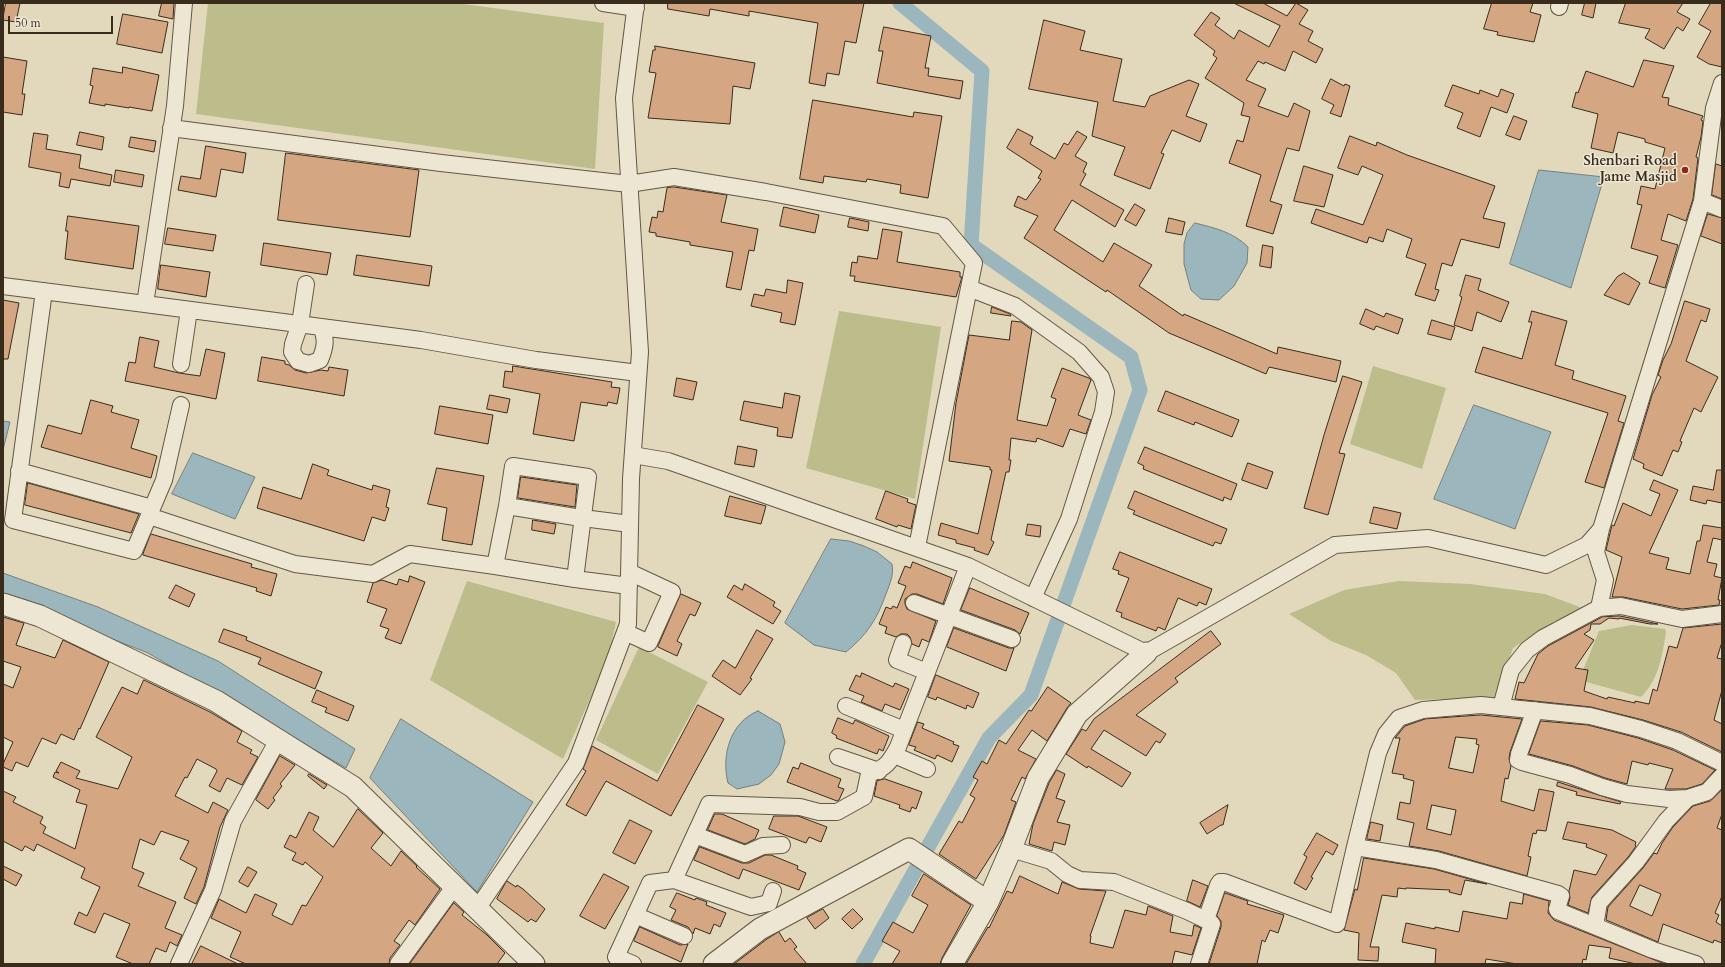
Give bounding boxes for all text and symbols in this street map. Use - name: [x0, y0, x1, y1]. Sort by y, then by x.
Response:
- scale bar: [10, 8, 115, 34]
- text: 50 m: [15, 15, 41, 31]
- place label: Shenbari Road Jame Masjid: [1583, 154, 1677, 186]
- marker: Shenbari Road Jame Masjid: [1680, 165, 1690, 175]

